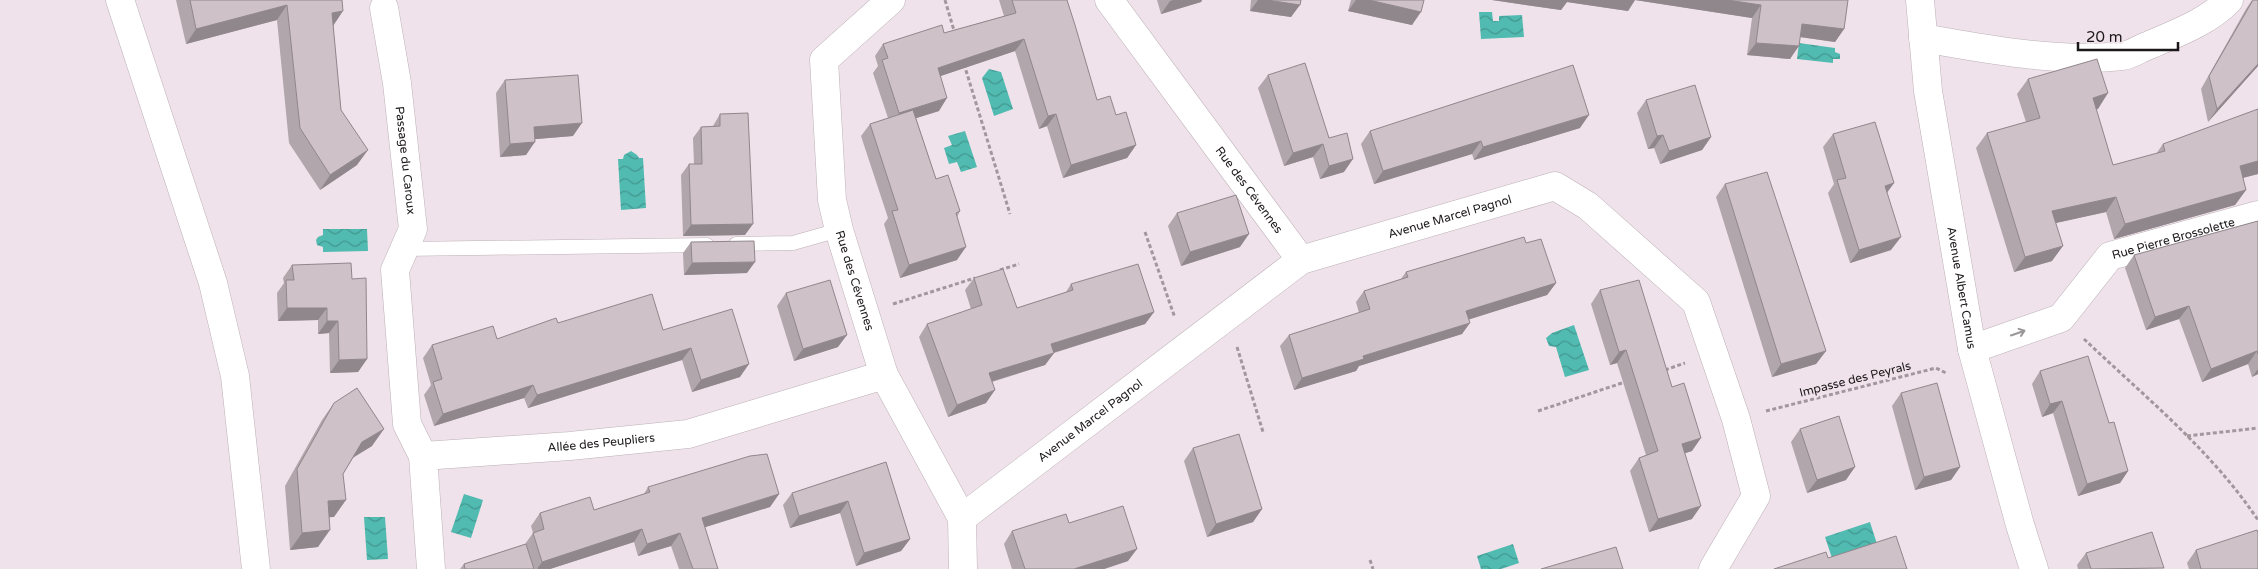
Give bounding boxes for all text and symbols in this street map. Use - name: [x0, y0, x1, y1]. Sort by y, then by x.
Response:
- scale bar: [2078, 20, 2178, 52]
- text: 20 m: [2086, 28, 2123, 46]
- street label: Passage du Caroux: [393, 106, 418, 215]
- street label: Rue des Cévennes: [1213, 144, 1286, 236]
- street label: Avenue Marcel Pagnol: [1386, 192, 1513, 241]
- street label: Rue Pierre Brossolette: [2110, 215, 2237, 262]
- street label: Avenue Albert Camus: [1944, 226, 1979, 350]
- street label: Rue des Cévennes: [833, 229, 877, 333]
- one-way arrow: [2009, 328, 2025, 337]
- street label: Impasse des Peyrals: [1798, 358, 1912, 400]
- street label: Avenue Marcel Pagnol: [1035, 376, 1145, 465]
- street label: Allée des Peupliers: [547, 430, 656, 455]

